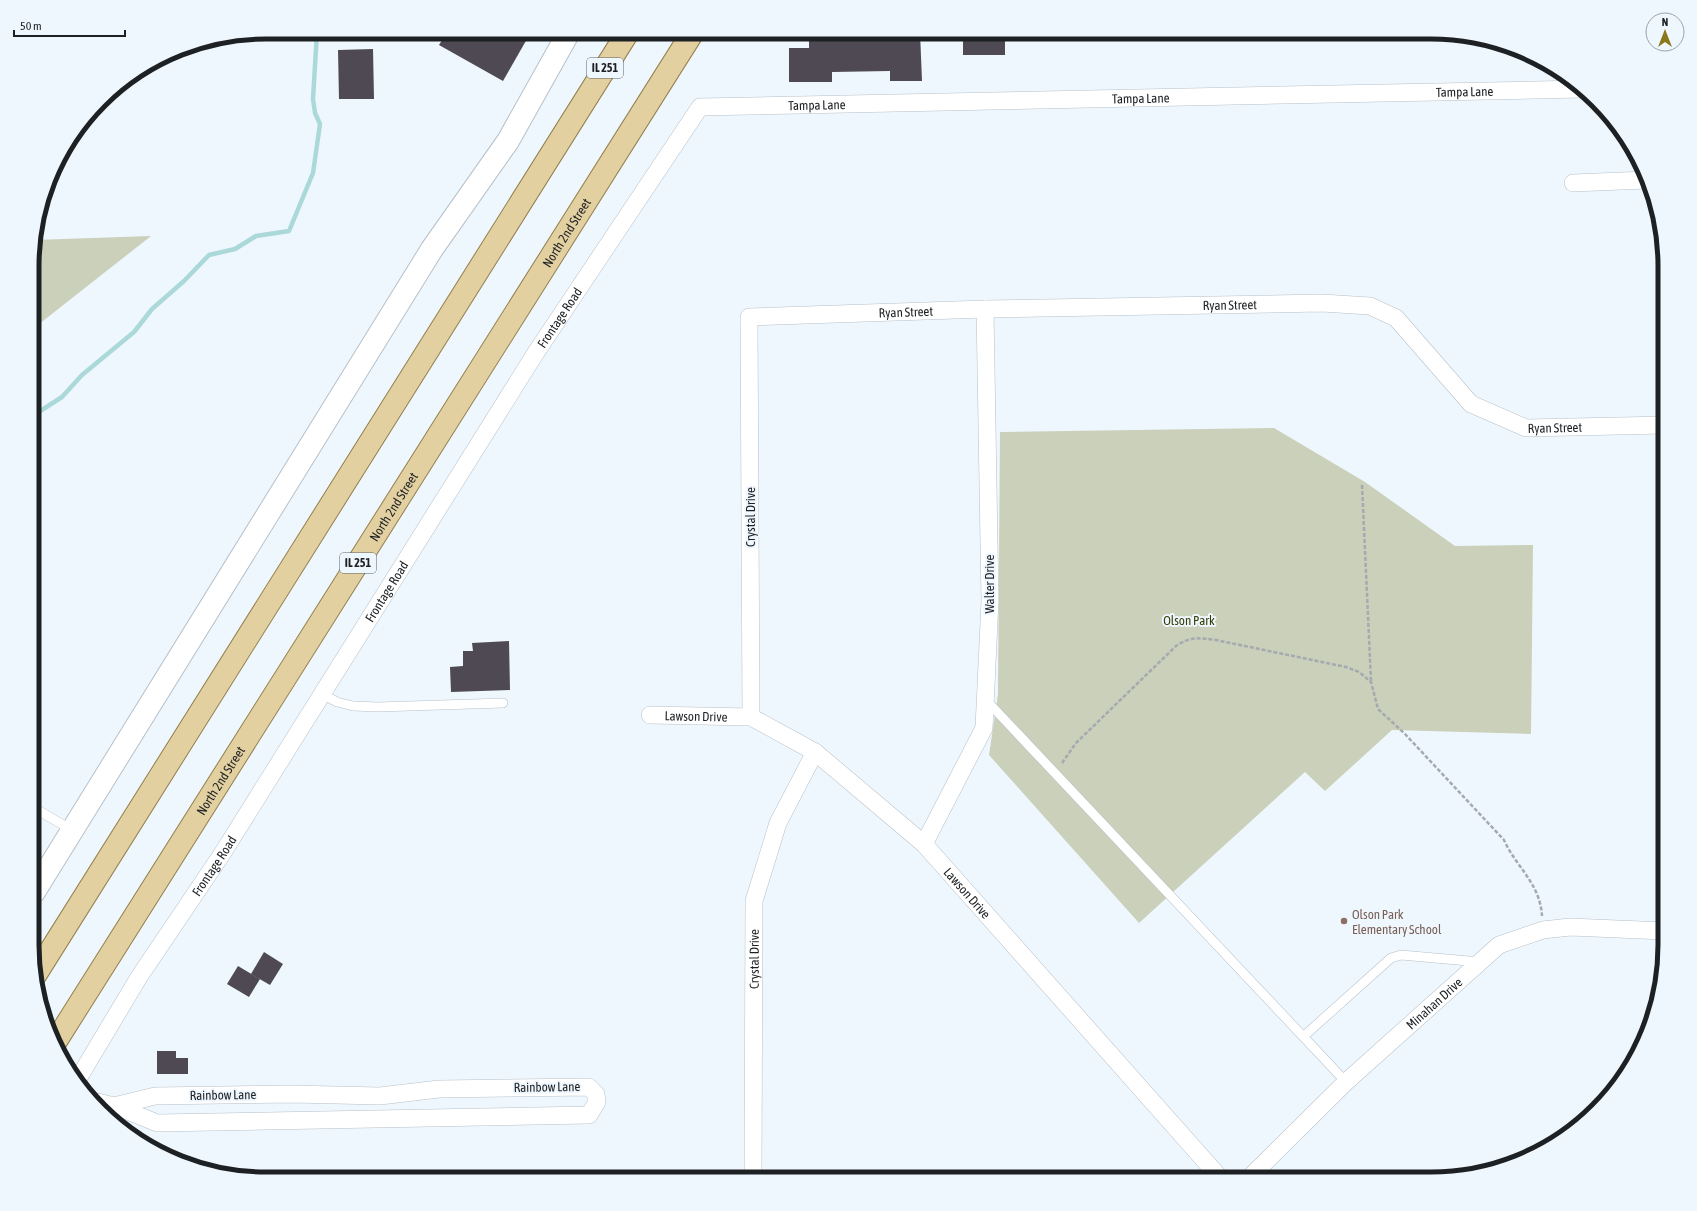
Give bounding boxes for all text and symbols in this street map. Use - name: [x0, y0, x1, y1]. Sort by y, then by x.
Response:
- scale bar: [14, 12, 125, 38]
- north arrow: [1645, 12, 1685, 52]
- text: N: [1662, 16, 1668, 28]
- text: 50 m: [20, 19, 42, 33]
- road number: IL 251: [587, 58, 623, 78]
- street label: Tampa Lane: [1436, 83, 1494, 99]
- street label: Tampa Lane: [1112, 90, 1170, 106]
- street label: Tampa Lane: [788, 97, 846, 113]
- street label: North 2nd Street: [539, 195, 594, 270]
- street label: Frontage Road: [534, 285, 585, 350]
- street label: Ryan Street: [1202, 297, 1257, 313]
- street label: Ryan Street: [878, 303, 934, 320]
- street label: Ryan Street: [1528, 419, 1583, 435]
- street label: North 2nd Street: [366, 469, 421, 544]
- street label: Crystal Drive: [743, 487, 758, 547]
- road number: IL 251: [340, 553, 376, 573]
- street label: Walter Drive: [982, 554, 997, 613]
- street label: Frontage Road: [362, 558, 411, 625]
- park label: Olson Park: [1163, 613, 1215, 628]
- street label: Lawson Drive: [664, 708, 728, 724]
- street label: North 2nd Street: [193, 743, 248, 818]
- street label: Frontage Road: [189, 833, 239, 899]
- street label: Lawson Drive: [941, 864, 994, 922]
- place label: Olson Park Elementary School: [1352, 907, 1442, 937]
- marker: Olson Park Elementary School: [1339, 916, 1349, 926]
- street label: Crystal Drive: [746, 929, 761, 989]
- street label: Minahan Drive: [1403, 974, 1465, 1032]
- street label: Rainbow Lane: [513, 1079, 581, 1095]
- street label: Rainbow Lane: [189, 1087, 257, 1103]

